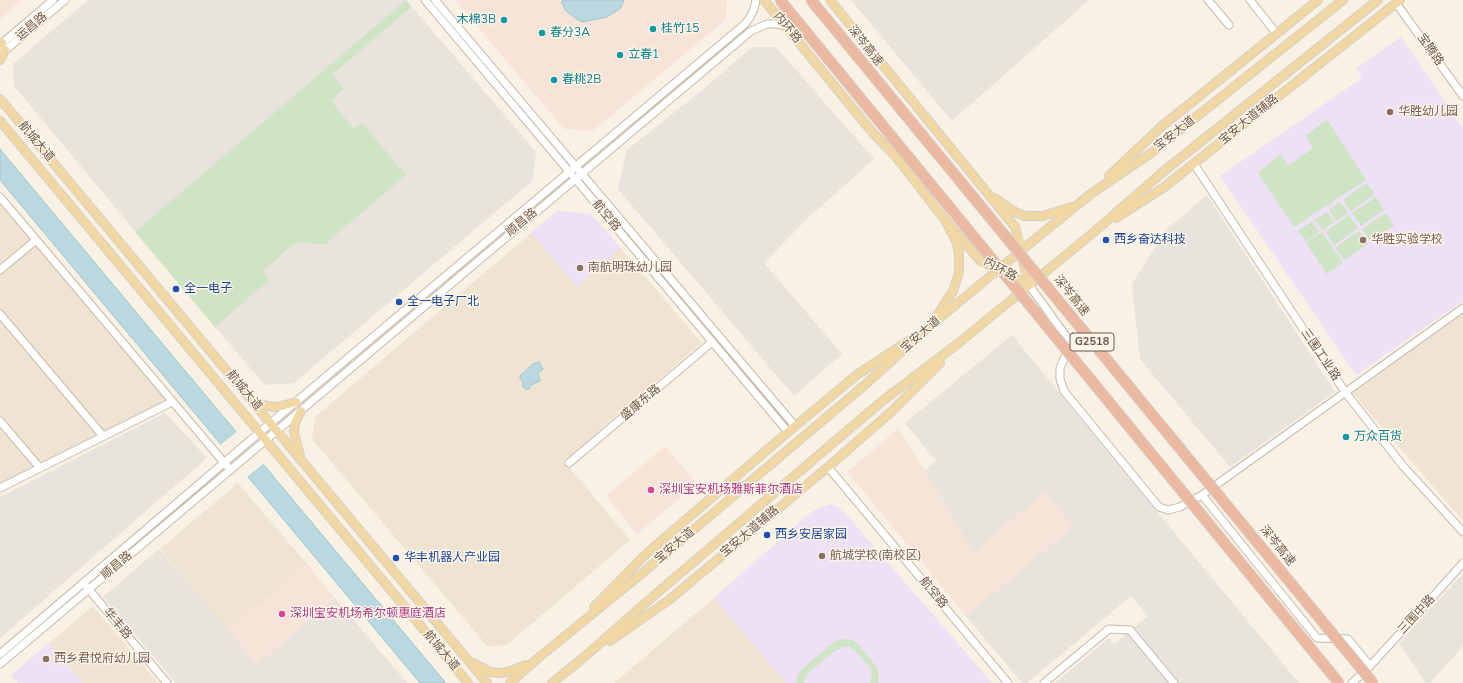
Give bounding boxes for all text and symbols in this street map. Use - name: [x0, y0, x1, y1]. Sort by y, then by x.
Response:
- street label: 运昌路: [14, 10, 50, 44]
- street label: 内环路: [770, 10, 804, 46]
- place label: 木棉3B: [457, 13, 496, 27]
- marker: 木棉3B: [499, 15, 509, 25]
- place label: 桂竹15: [661, 22, 699, 36]
- street label: 深岑高速: [844, 23, 886, 69]
- marker: 桂竹15: [648, 24, 658, 34]
- place label: 春分3A: [550, 26, 590, 40]
- marker: 春分3A: [537, 28, 547, 38]
- street label: 宝腾路: [1414, 31, 1446, 69]
- place label: 立春1: [628, 48, 659, 62]
- marker: 立春1: [615, 50, 625, 60]
- place label: 春桃2B: [562, 73, 601, 87]
- marker: 春桃2B: [549, 75, 559, 85]
- street label: 宝安大道辅路: [1216, 92, 1282, 148]
- place label: 华胜幼儿园: [1398, 105, 1458, 119]
- marker: 华胜幼儿园: [1385, 107, 1395, 117]
- street label: 宝安大道: [1152, 114, 1198, 154]
- street label: 航城大道: [15, 119, 57, 165]
- street label: 航空路: [589, 198, 623, 234]
- street label: 顺昌路: [504, 206, 540, 240]
- place label: 西乡奋达科技: [1114, 233, 1186, 247]
- place label: 华胜实验学校: [1371, 233, 1443, 247]
- marker: 西乡奋达科技: [1101, 235, 1111, 245]
- marker: 华胜实验学校: [1358, 235, 1368, 245]
- street label: 内环路: [981, 255, 1019, 285]
- place label: 南航明珠幼儿园: [588, 261, 672, 275]
- marker: 南航明珠幼儿园: [575, 263, 585, 273]
- street label: 深岑高速: [1050, 273, 1092, 319]
- place label: 全一电子: [184, 282, 232, 296]
- marker: 全一电子: [171, 284, 181, 294]
- place label: 全一电子厂北: [407, 295, 479, 309]
- marker: 全一电子厂北: [394, 297, 404, 307]
- street label: 宝安大道: [898, 314, 944, 356]
- street label: 三围工业路: [1297, 326, 1343, 384]
- road number: G2518: [1070, 333, 1114, 351]
- street label: 航城大道: [223, 368, 265, 414]
- street label: 盛康东路: [618, 382, 664, 424]
- place label: 万众百货: [1354, 430, 1402, 444]
- marker: 万众百货: [1341, 432, 1351, 442]
- place label: 深圳宝安机场雅斯菲尔酒店: [659, 483, 803, 497]
- marker: 深圳宝安机场雅斯菲尔酒店: [646, 485, 656, 495]
- street label: 宝安大道辅路: [718, 503, 782, 561]
- street label: 深岑高速: [1256, 523, 1298, 569]
- street label: 宝安大道: [652, 525, 698, 567]
- place label: 西乡安居家园: [775, 528, 847, 542]
- marker: 西乡安居家园: [762, 530, 772, 540]
- street label: 顺昌路: [99, 549, 135, 583]
- place label: 航城学校(南校区): [830, 549, 922, 563]
- place label: 华丰机器人产业园: [404, 551, 500, 565]
- marker: 航城学校(南校区): [817, 551, 827, 561]
- marker: 华丰机器人产业园: [391, 553, 401, 563]
- street label: 航空路: [916, 575, 950, 611]
- street label: 三围中路: [1396, 592, 1438, 638]
- street label: 华丰路: [100, 606, 134, 642]
- place label: 深圳宝安机场希尔顿惠庭酒店: [290, 607, 446, 621]
- marker: 深圳宝安机场希尔顿惠庭酒店: [277, 609, 287, 619]
- street label: 航城大道: [420, 628, 462, 674]
- place label: 西乡君悦府幼儿园: [54, 652, 150, 666]
- marker: 西乡君悦府幼儿园: [41, 654, 51, 664]

